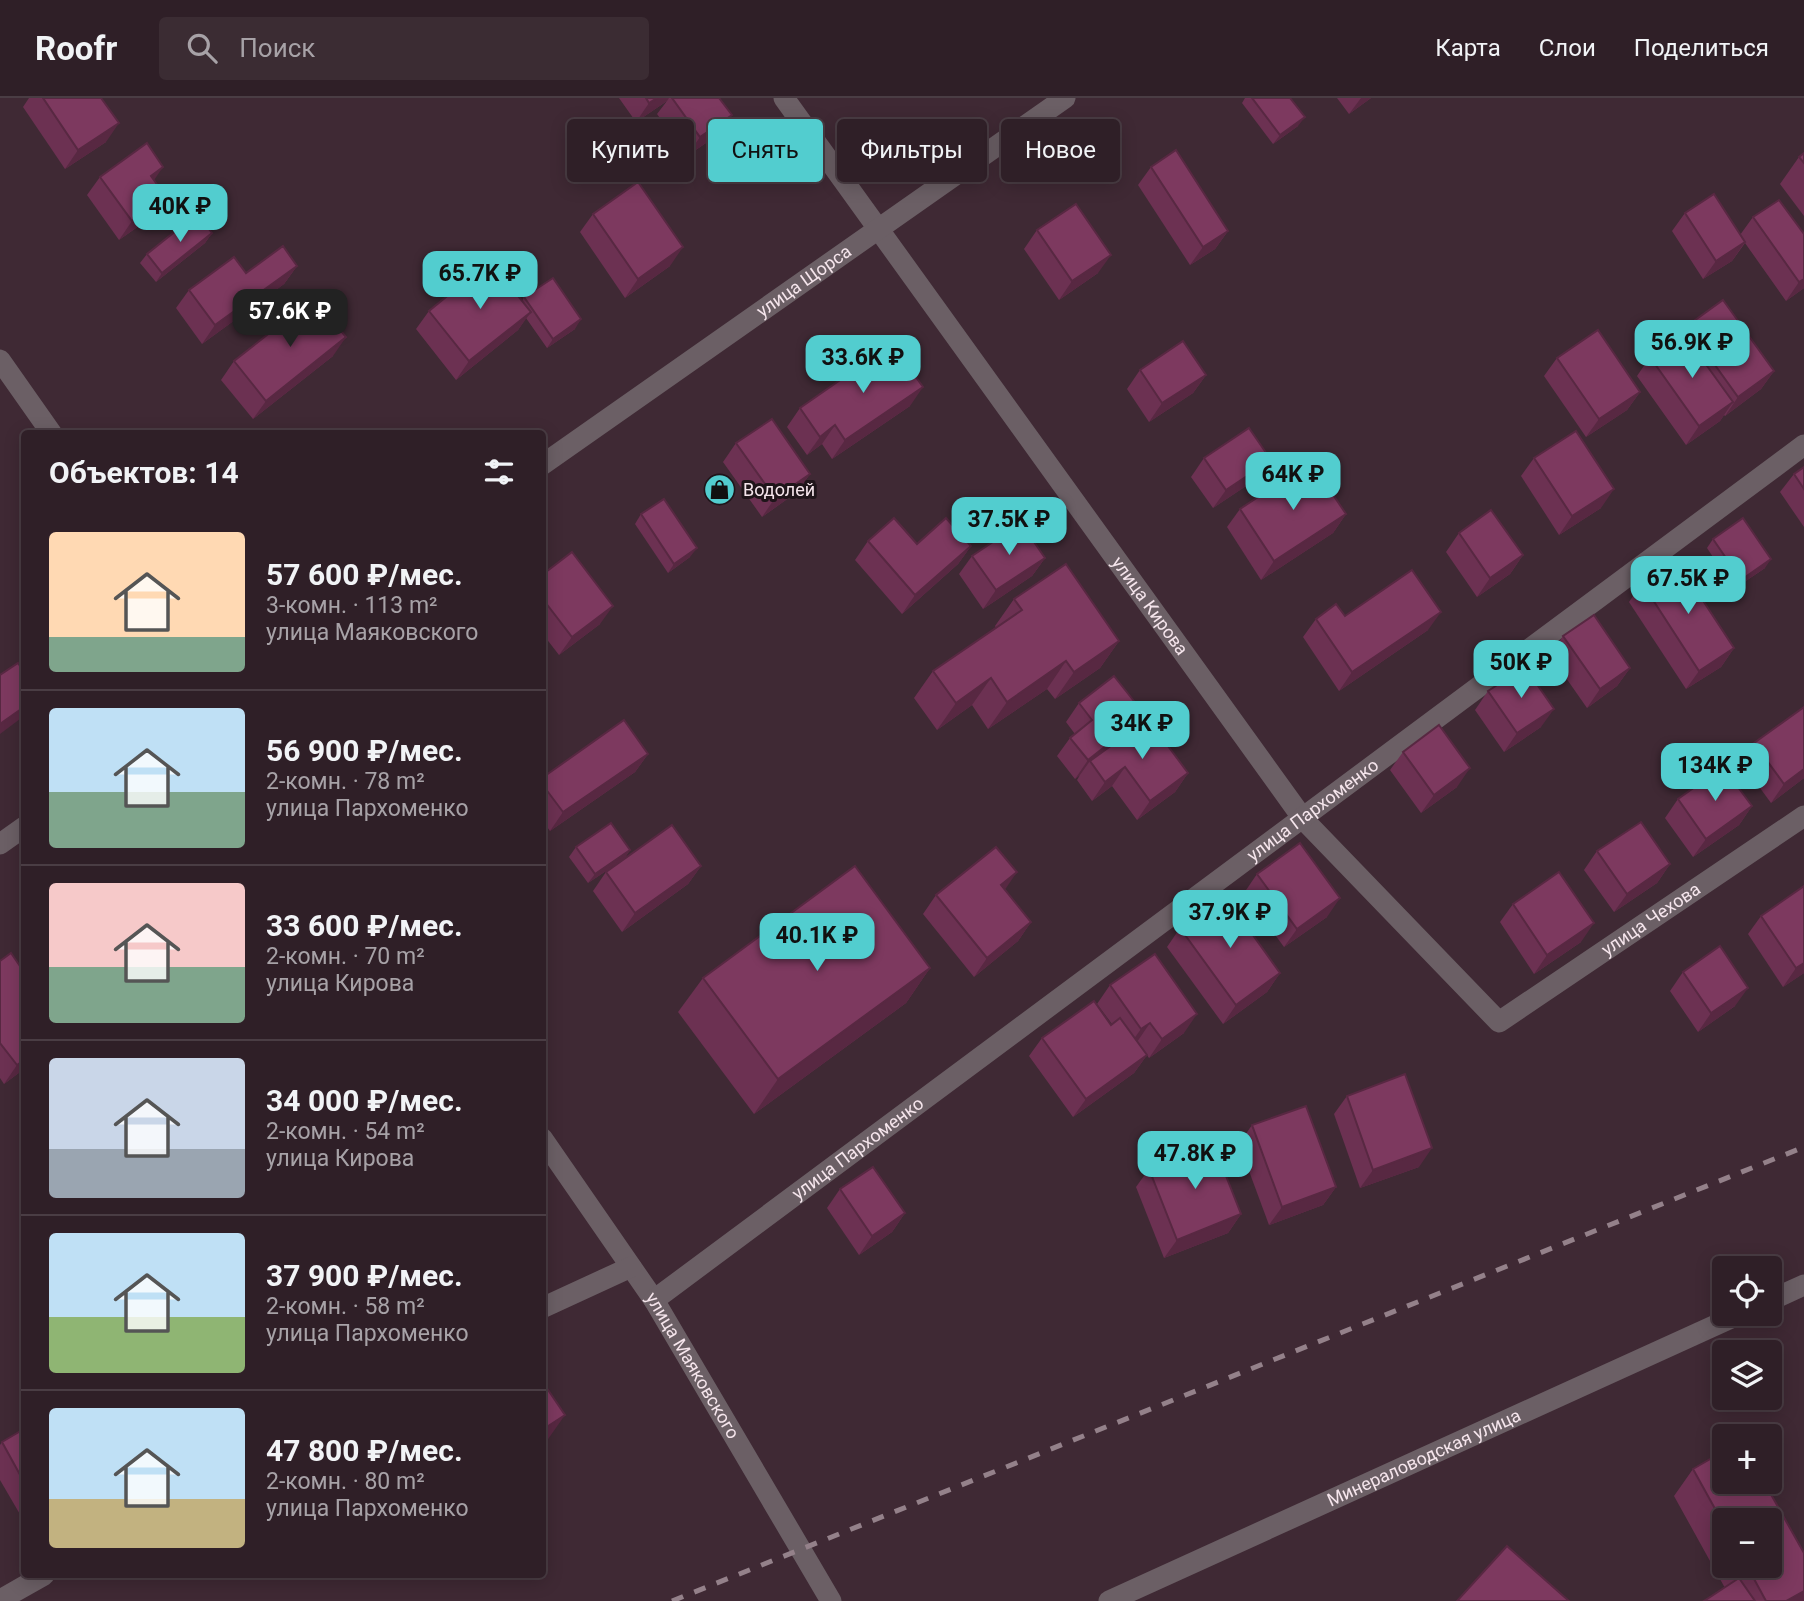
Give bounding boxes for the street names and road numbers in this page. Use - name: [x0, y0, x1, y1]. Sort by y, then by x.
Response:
- street label: улица Щорса: [752, 240, 855, 321]
- street label: улица Кирова: [1108, 552, 1193, 659]
- street label: улица Пархоменко: [1243, 754, 1382, 866]
- street label: улица Чехова: [1597, 878, 1704, 960]
- street label: улица Пархоменко: [788, 1092, 927, 1204]
- street label: улица Маяковского: [642, 1288, 744, 1442]
- street label: Минераловодская улица: [1324, 1404, 1524, 1510]

